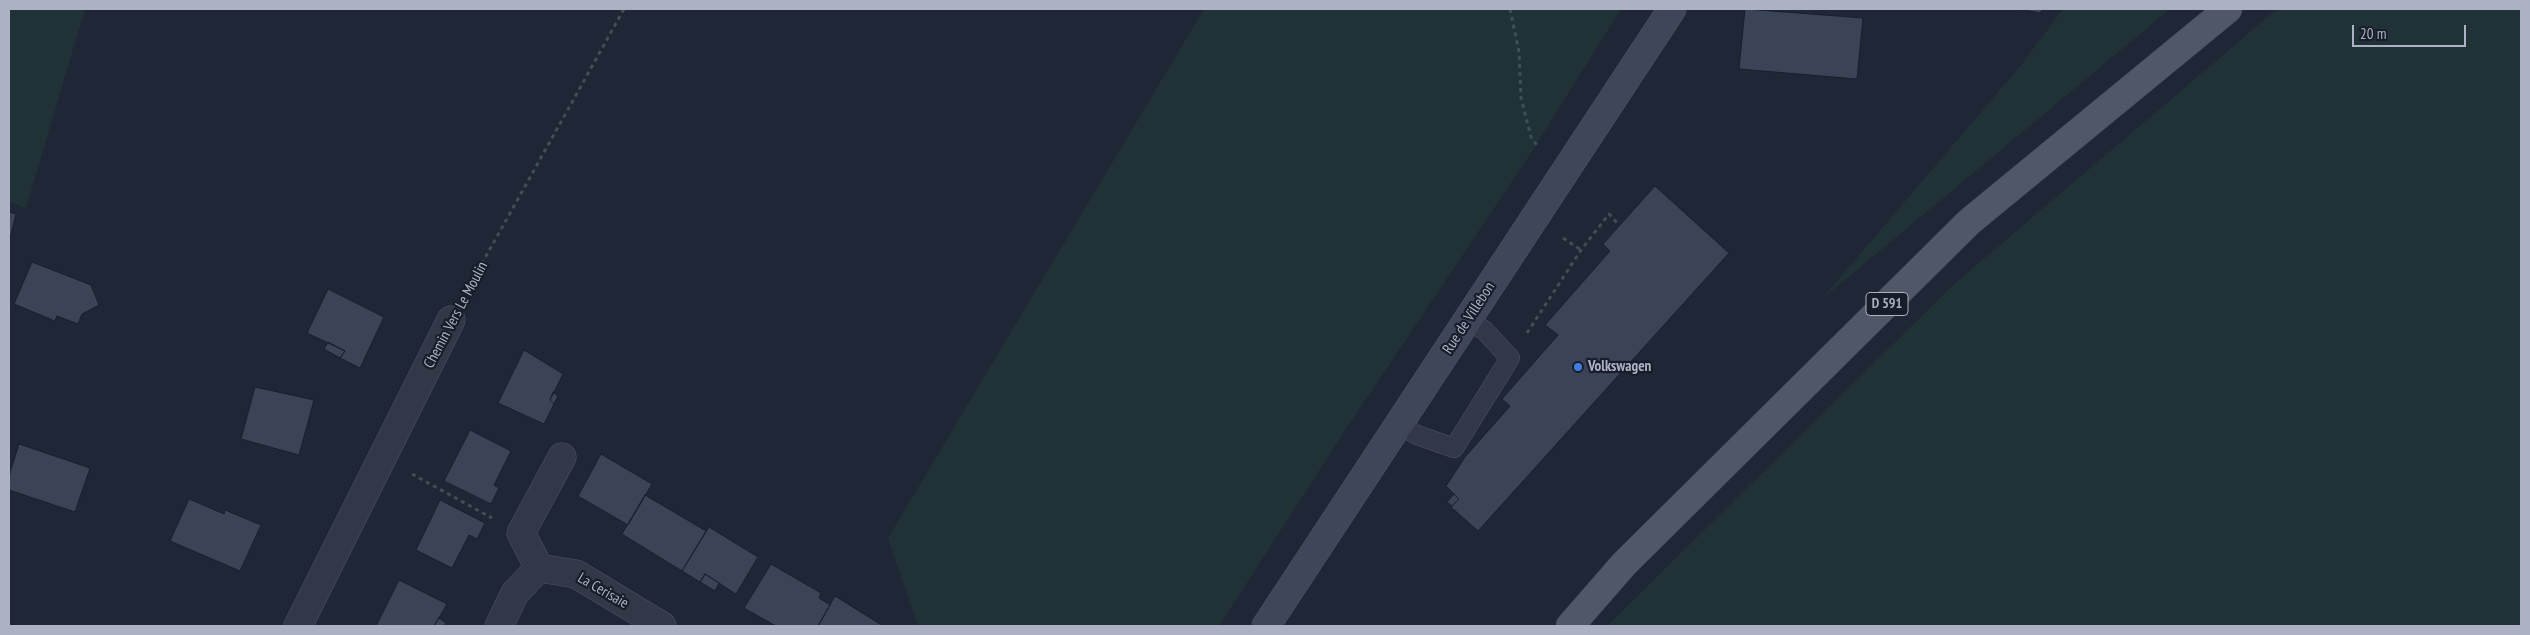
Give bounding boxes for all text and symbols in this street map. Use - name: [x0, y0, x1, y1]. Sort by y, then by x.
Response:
- scale bar: [2355, 15, 2469, 47]
- text: 20 m: [2360, 24, 2386, 43]
- street label: Chemin Vers Le Moulin: [420, 259, 492, 371]
- street label: Rue de Villebon: [1439, 279, 1499, 357]
- road number: D 591: [1866, 292, 1908, 316]
- place label: Volkswagen: [1588, 358, 1651, 376]
- marker: Volkswagen: [1572, 361, 1584, 373]
- street label: La Cerisaie: [574, 569, 632, 613]

